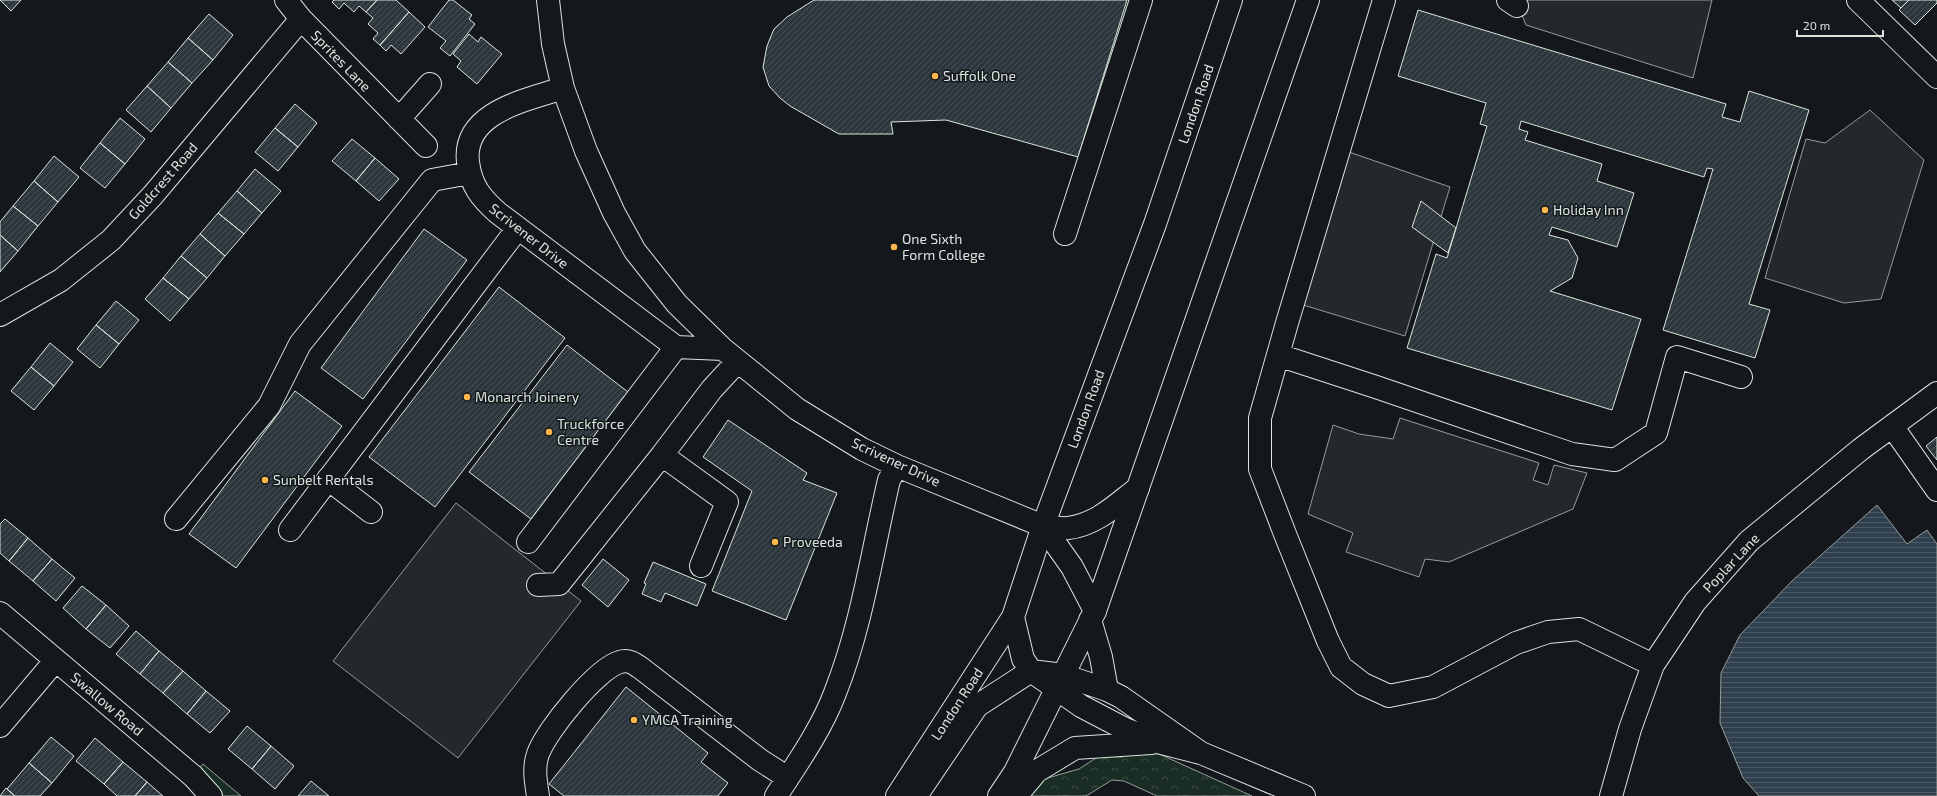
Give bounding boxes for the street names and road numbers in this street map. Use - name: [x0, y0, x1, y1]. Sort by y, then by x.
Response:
- street label: Sprites Lane: [308, 26, 375, 95]
- street label: London Road: [1174, 62, 1217, 146]
- street label: Goldcrest Road: [125, 139, 201, 223]
- street label: Scrivener Drive: [486, 199, 572, 272]
- street label: London Road: [1063, 367, 1108, 451]
- street label: Scrivener Drive: [849, 434, 943, 490]
- street label: Poplar Lane: [1699, 529, 1762, 596]
- street label: London Road: [927, 664, 986, 743]
- street label: Swallow Road: [67, 668, 147, 739]

